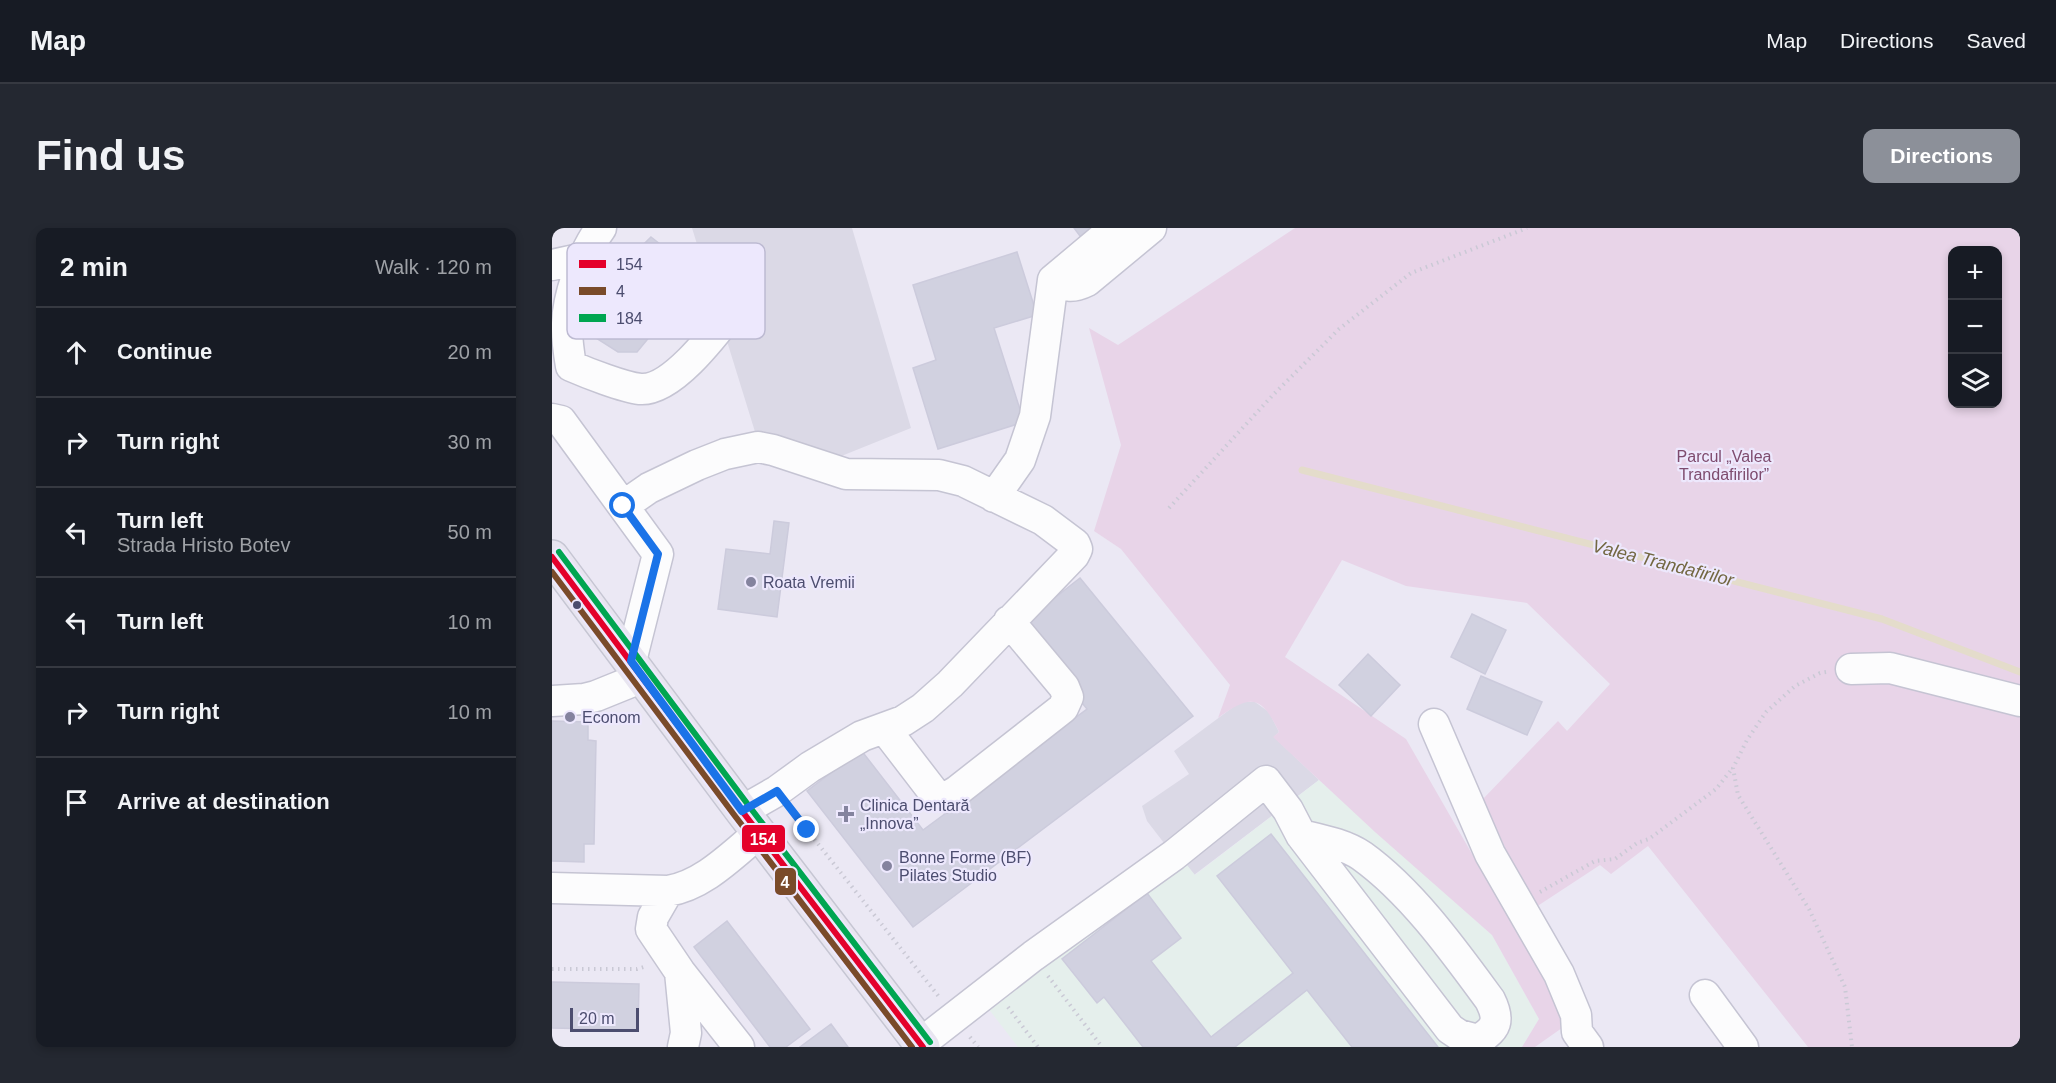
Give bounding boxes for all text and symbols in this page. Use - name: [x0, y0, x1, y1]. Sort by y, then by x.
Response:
- text: Map: [30, 25, 86, 56]
- text: Map: [1766, 29, 1807, 52]
- text: Directions: [1840, 29, 1933, 52]
- text: Saved: [1966, 29, 2026, 52]
- button: Directions: [1863, 129, 2020, 183]
- text: Find us: [36, 132, 185, 179]
- legend: [567, 243, 765, 339]
- map controls: [1948, 246, 2002, 408]
- button: +: [1948, 246, 2002, 300]
- text: 2 min: [60, 252, 128, 282]
- text: Walk · 120 m: [375, 256, 492, 278]
- text: 154: [616, 256, 643, 273]
- text: 4: [616, 283, 625, 300]
- button: −: [1948, 300, 2002, 354]
- text: 184: [616, 310, 643, 327]
- icon: ahead: [60, 336, 93, 369]
- text: Continue: [117, 339, 212, 364]
- text: 20 m: [448, 341, 492, 363]
- button: layers: [1948, 354, 2002, 408]
- icon: right: [60, 426, 93, 459]
- text: Turn right: [117, 429, 219, 454]
- text: 30 m: [448, 431, 492, 453]
- park label: Parcul „Valea Trandafirilor”: [1677, 448, 1772, 483]
- route start: [609, 492, 635, 518]
- text: Turn left: [117, 508, 203, 533]
- icon: left: [60, 516, 93, 549]
- text: 50 m: [448, 521, 492, 543]
- text: Strada Hristo Botev: [117, 534, 290, 556]
- water label: Valea Trandafirilor: [1590, 536, 1737, 590]
- place label: Roata Vremii: [763, 574, 855, 591]
- marker: Roata Vremii: [744, 575, 758, 589]
- unlabelled marker: [571, 599, 583, 611]
- icon: left: [60, 606, 93, 639]
- text: Turn left: [117, 609, 203, 634]
- text: 10 m: [448, 611, 492, 633]
- icon: right: [60, 696, 93, 729]
- text: Turn right: [117, 699, 219, 724]
- text: 10 m: [448, 701, 492, 723]
- place label: Econom: [582, 709, 641, 726]
- marker: Econom: [563, 710, 577, 724]
- icon: arrive: [60, 786, 93, 819]
- text: Arrive at destination: [117, 789, 330, 814]
- place label: Clinica Dentară „Innova”: [860, 797, 969, 832]
- marker: Clinica Dentară „Innova”: [837, 805, 855, 823]
- route end: [793, 816, 819, 842]
- line badge: 154: [741, 824, 786, 853]
- text: 154: [750, 831, 776, 848]
- place label: Bonne Forme (BF) Pilates Studio: [899, 849, 1031, 884]
- marker: Bonne Forme (BF) Pilates Studio: [880, 859, 894, 873]
- line badge: 4: [774, 867, 797, 896]
- text: 4: [781, 874, 790, 891]
- scale bar: [570, 1005, 639, 1032]
- text: 20 m: [579, 1010, 615, 1027]

